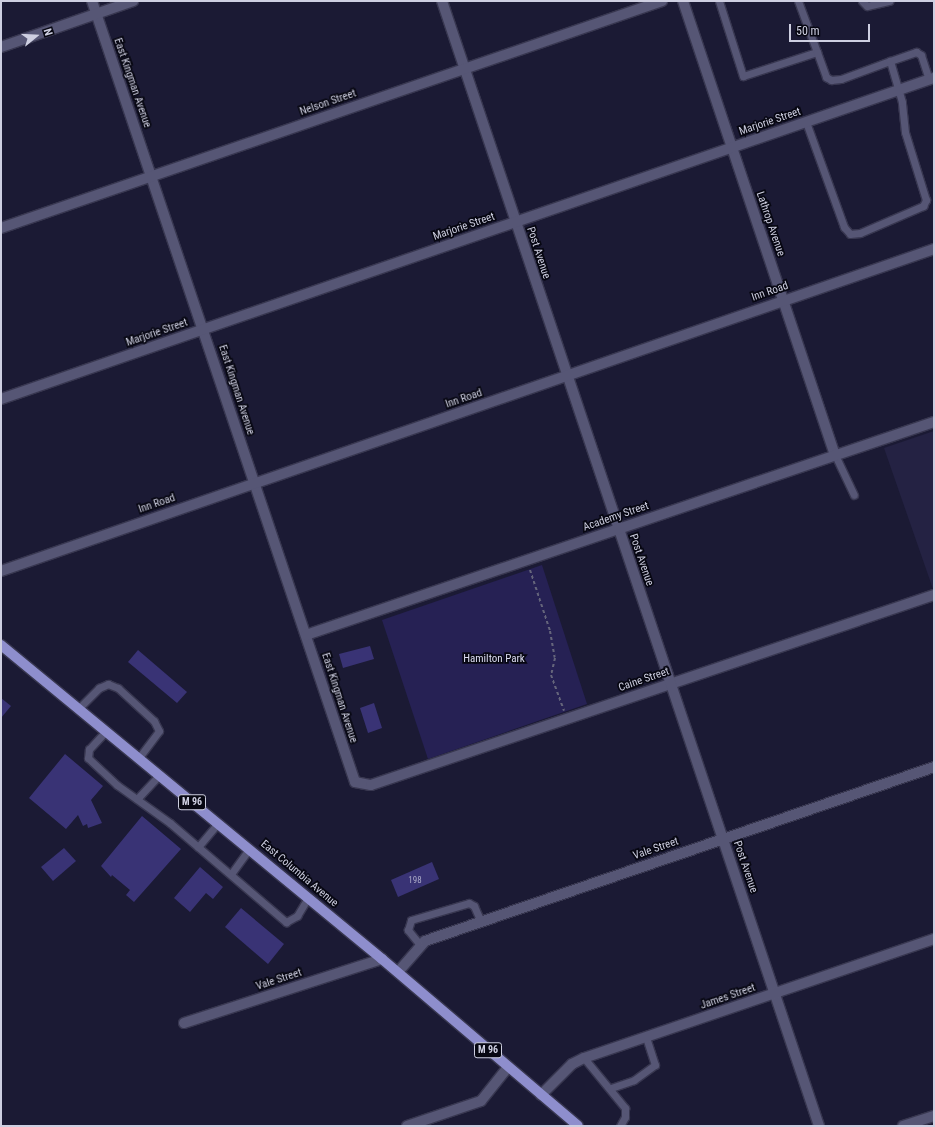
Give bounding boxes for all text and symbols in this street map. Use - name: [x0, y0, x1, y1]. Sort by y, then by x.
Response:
- north arrow: [16, 16, 56, 56]
- scale bar: [791, 16, 872, 42]
- text: 50 m: [796, 24, 820, 38]
- text: N: [41, 27, 55, 37]
- street label: East Kingman Avenue: [110, 36, 154, 130]
- street label: Nelson Street: [298, 87, 358, 119]
- street label: Marjorie Street: [737, 105, 803, 139]
- street label: Lathrop Avenue: [753, 190, 787, 258]
- street label: Marjorie Street: [431, 210, 497, 244]
- street label: Post Avenue: [523, 225, 553, 281]
- street label: Inn Road: [750, 280, 790, 304]
- street label: Marjorie Street: [124, 316, 190, 350]
- street label: East Kingman Avenue: [215, 343, 257, 437]
- street label: Inn Road: [444, 387, 484, 411]
- street label: Inn Road: [137, 492, 177, 516]
- street label: Academy Street: [581, 500, 651, 534]
- street label: Post Avenue: [626, 532, 656, 588]
- street label: East Kingman Avenue: [318, 651, 360, 745]
- park label: Hamilton Park: [463, 652, 525, 666]
- street label: Caine Street: [617, 665, 671, 695]
- road number: M 96: [178, 794, 206, 810]
- street label: Vale Street: [632, 835, 680, 863]
- street label: East Columbia Avenue: [258, 838, 340, 910]
- street label: Post Avenue: [730, 839, 760, 895]
- house number: 198: [408, 875, 422, 885]
- street label: Vale Street: [255, 966, 303, 994]
- street label: James Street: [699, 981, 757, 1013]
- road number: M 96: [474, 1042, 502, 1058]

